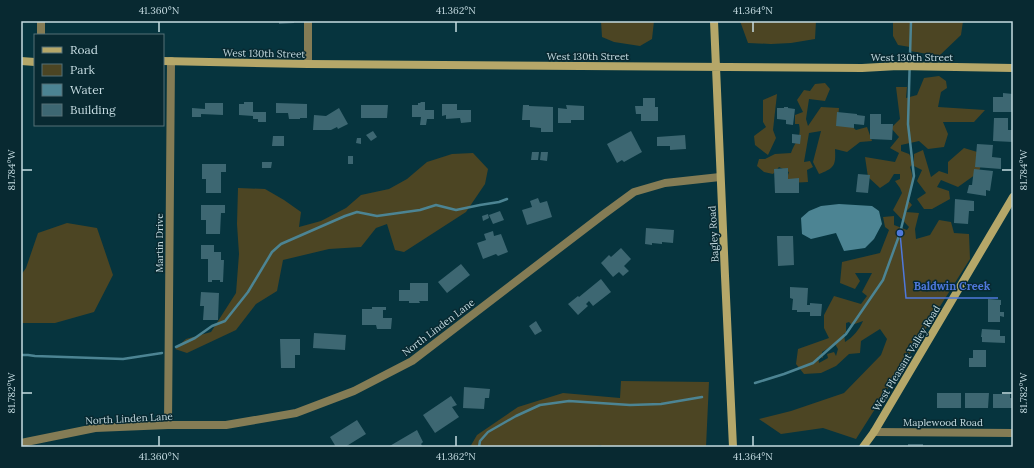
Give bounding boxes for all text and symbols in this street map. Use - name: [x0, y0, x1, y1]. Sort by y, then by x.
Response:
- text: 41.360°N: [139, 4, 180, 17]
- text: 41.362°N: [436, 4, 476, 17]
- text: 41.364°N: [733, 4, 773, 17]
- legend: [34, 34, 164, 126]
- text: Road: [70, 42, 98, 57]
- street label: West 130th Street: [223, 46, 305, 61]
- street label: West 130th Street: [547, 50, 629, 63]
- street label: West 130th Street: [871, 51, 953, 64]
- text: Park: [70, 62, 96, 77]
- text: Water: [70, 82, 105, 97]
- text: Building: [70, 102, 116, 117]
- text: 81.784°W: [5, 148, 18, 190]
- text: 81.784°W: [1017, 148, 1030, 190]
- street label: Bagley Road: [706, 205, 721, 262]
- street label: Martin Drive: [153, 213, 166, 273]
- callout: Baldwin Creek: [906, 275, 998, 298]
- text: Baldwin Creek: [914, 279, 991, 293]
- street label: North Linden Lane: [399, 295, 478, 359]
- street label: West Pleasant Valley Road: [870, 303, 943, 413]
- text: 81.782°W: [5, 371, 18, 414]
- text: 81.782°W: [1017, 371, 1030, 414]
- street label: North Linden Lane: [85, 410, 174, 427]
- street label: Maplewood Road: [903, 416, 983, 429]
- text: 41.360°N: [139, 450, 180, 463]
- text: 41.362°N: [436, 450, 476, 463]
- text: 41.364°N: [733, 450, 773, 463]

